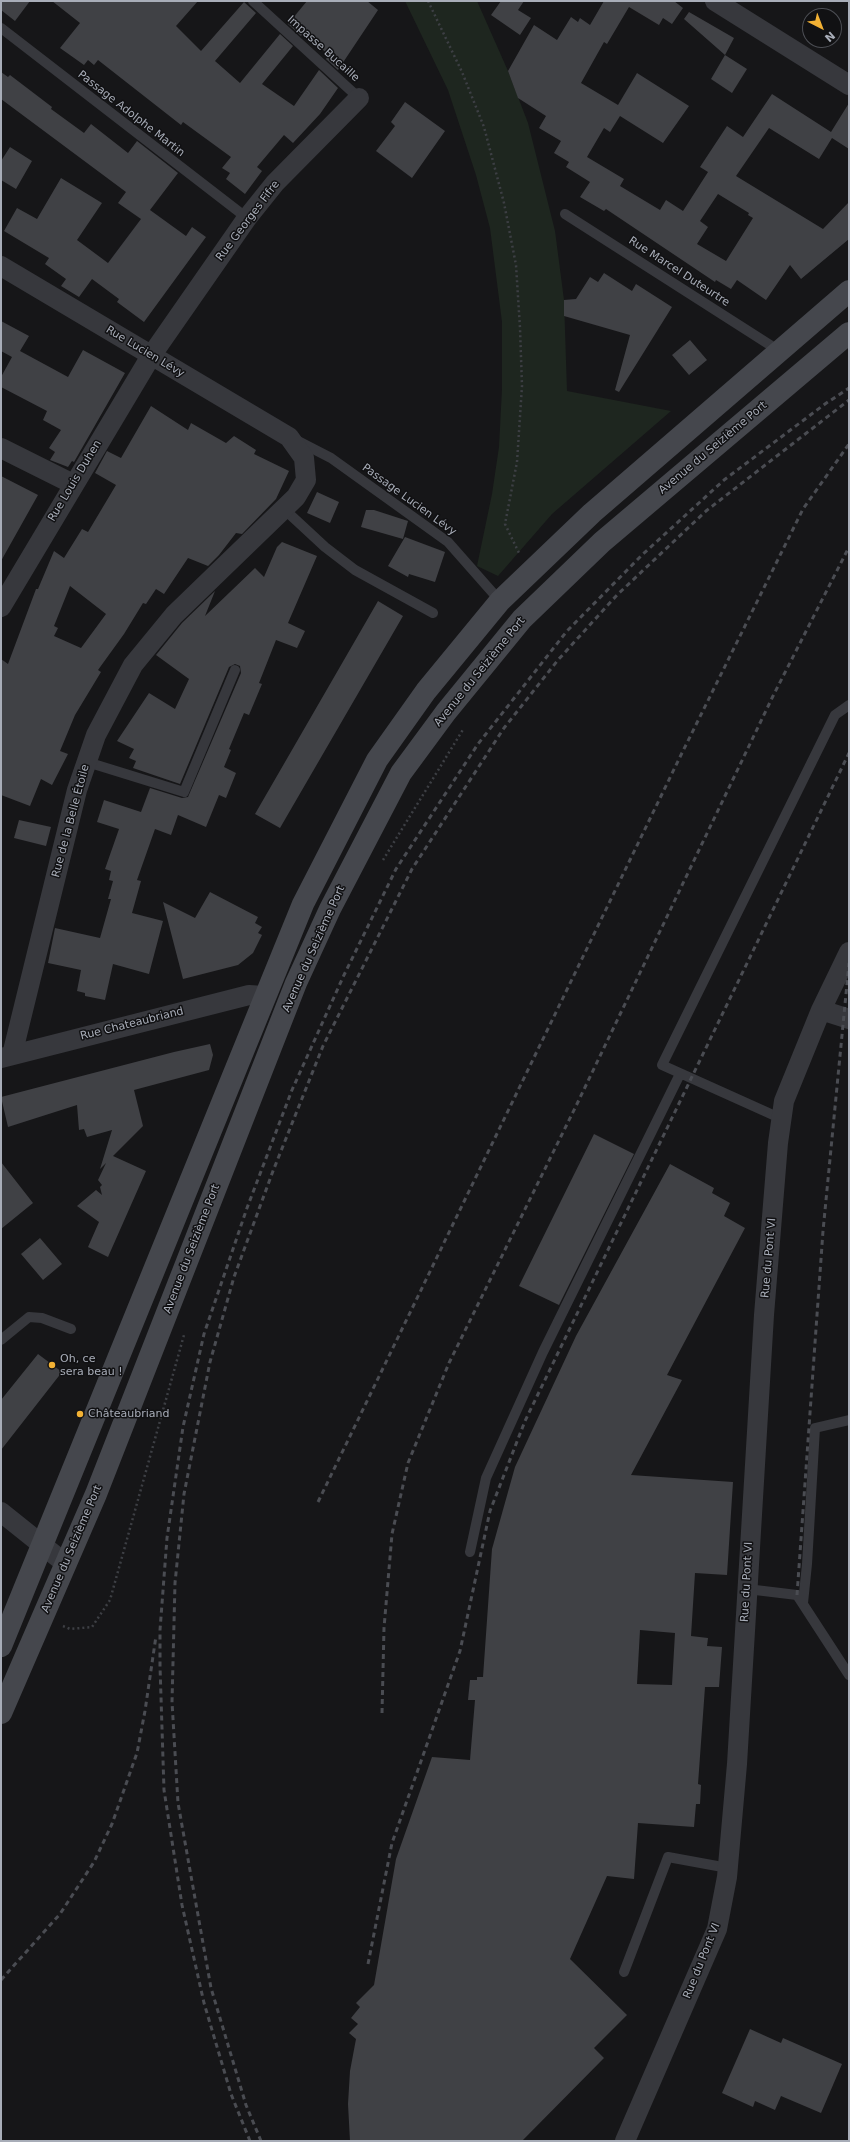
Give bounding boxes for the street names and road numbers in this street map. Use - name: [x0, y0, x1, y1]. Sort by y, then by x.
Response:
- street label: Impasse Bucaille: [284, 13, 362, 85]
- street label: Passage Adolphe Martin: [75, 68, 187, 160]
- street label: Rue Georges Fifre: [213, 178, 283, 264]
- street label: Rue Marcel Duteurtre: [626, 234, 732, 310]
- street label: Rue Lucien Lévy: [103, 323, 187, 381]
- street label: Avenue du Seizième Port: [656, 399, 770, 497]
- street label: Rue Louis Duhen: [46, 438, 104, 524]
- street label: Passage Lucien Lévy: [359, 461, 459, 539]
- street label: Avenue du Seizième Port: [432, 615, 528, 729]
- street label: Rue de la Belle Étoile: [50, 763, 92, 879]
- street label: Avenue du Seizième Port: [280, 884, 348, 1014]
- street label: Rue Chateaubriand: [79, 1005, 185, 1043]
- street label: Avenue du Seizième Port: [161, 1183, 223, 1315]
- street label: Rue du Pont VI: [759, 1217, 779, 1299]
- street label: Avenue du Seizième Port: [39, 1483, 105, 1615]
- street label: Rue du Pont VI: [738, 1542, 756, 1622]
- street label: Rue du Pont VI: [681, 1921, 723, 2001]

